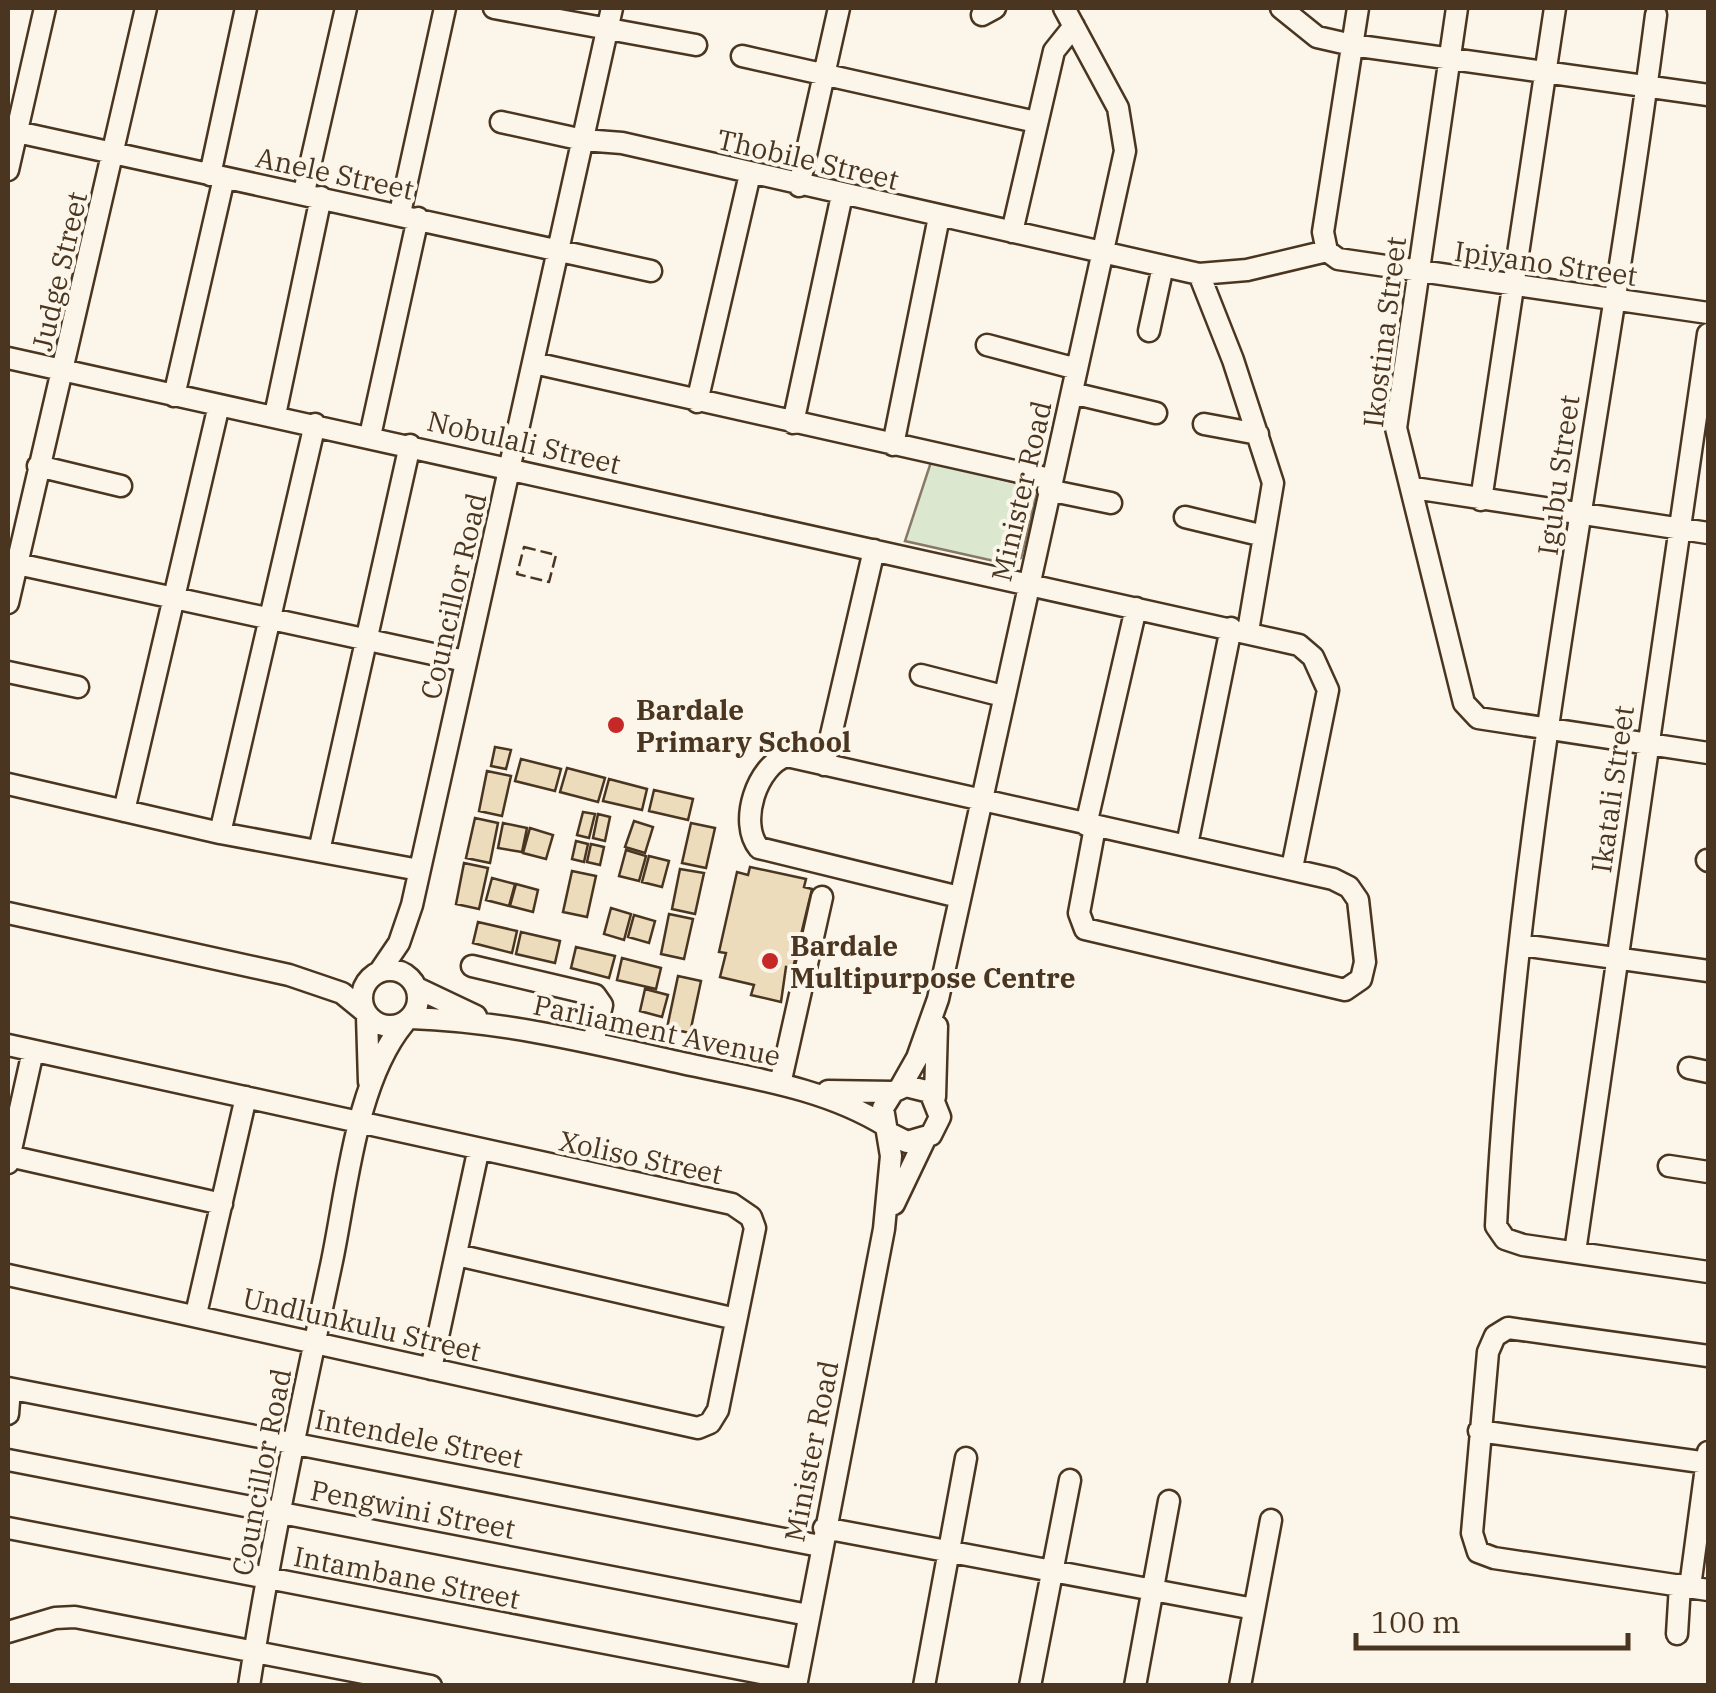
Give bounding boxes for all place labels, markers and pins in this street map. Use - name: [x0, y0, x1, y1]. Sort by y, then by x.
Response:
- place label: Bardale Primary School: [636, 691, 851, 760]
- marker: Bardale Primary School: [605, 714, 627, 736]
- place label: Bardale Multipurpose Centre: [790, 927, 1076, 996]
- marker: Bardale Multipurpose Centre: [759, 950, 781, 972]

